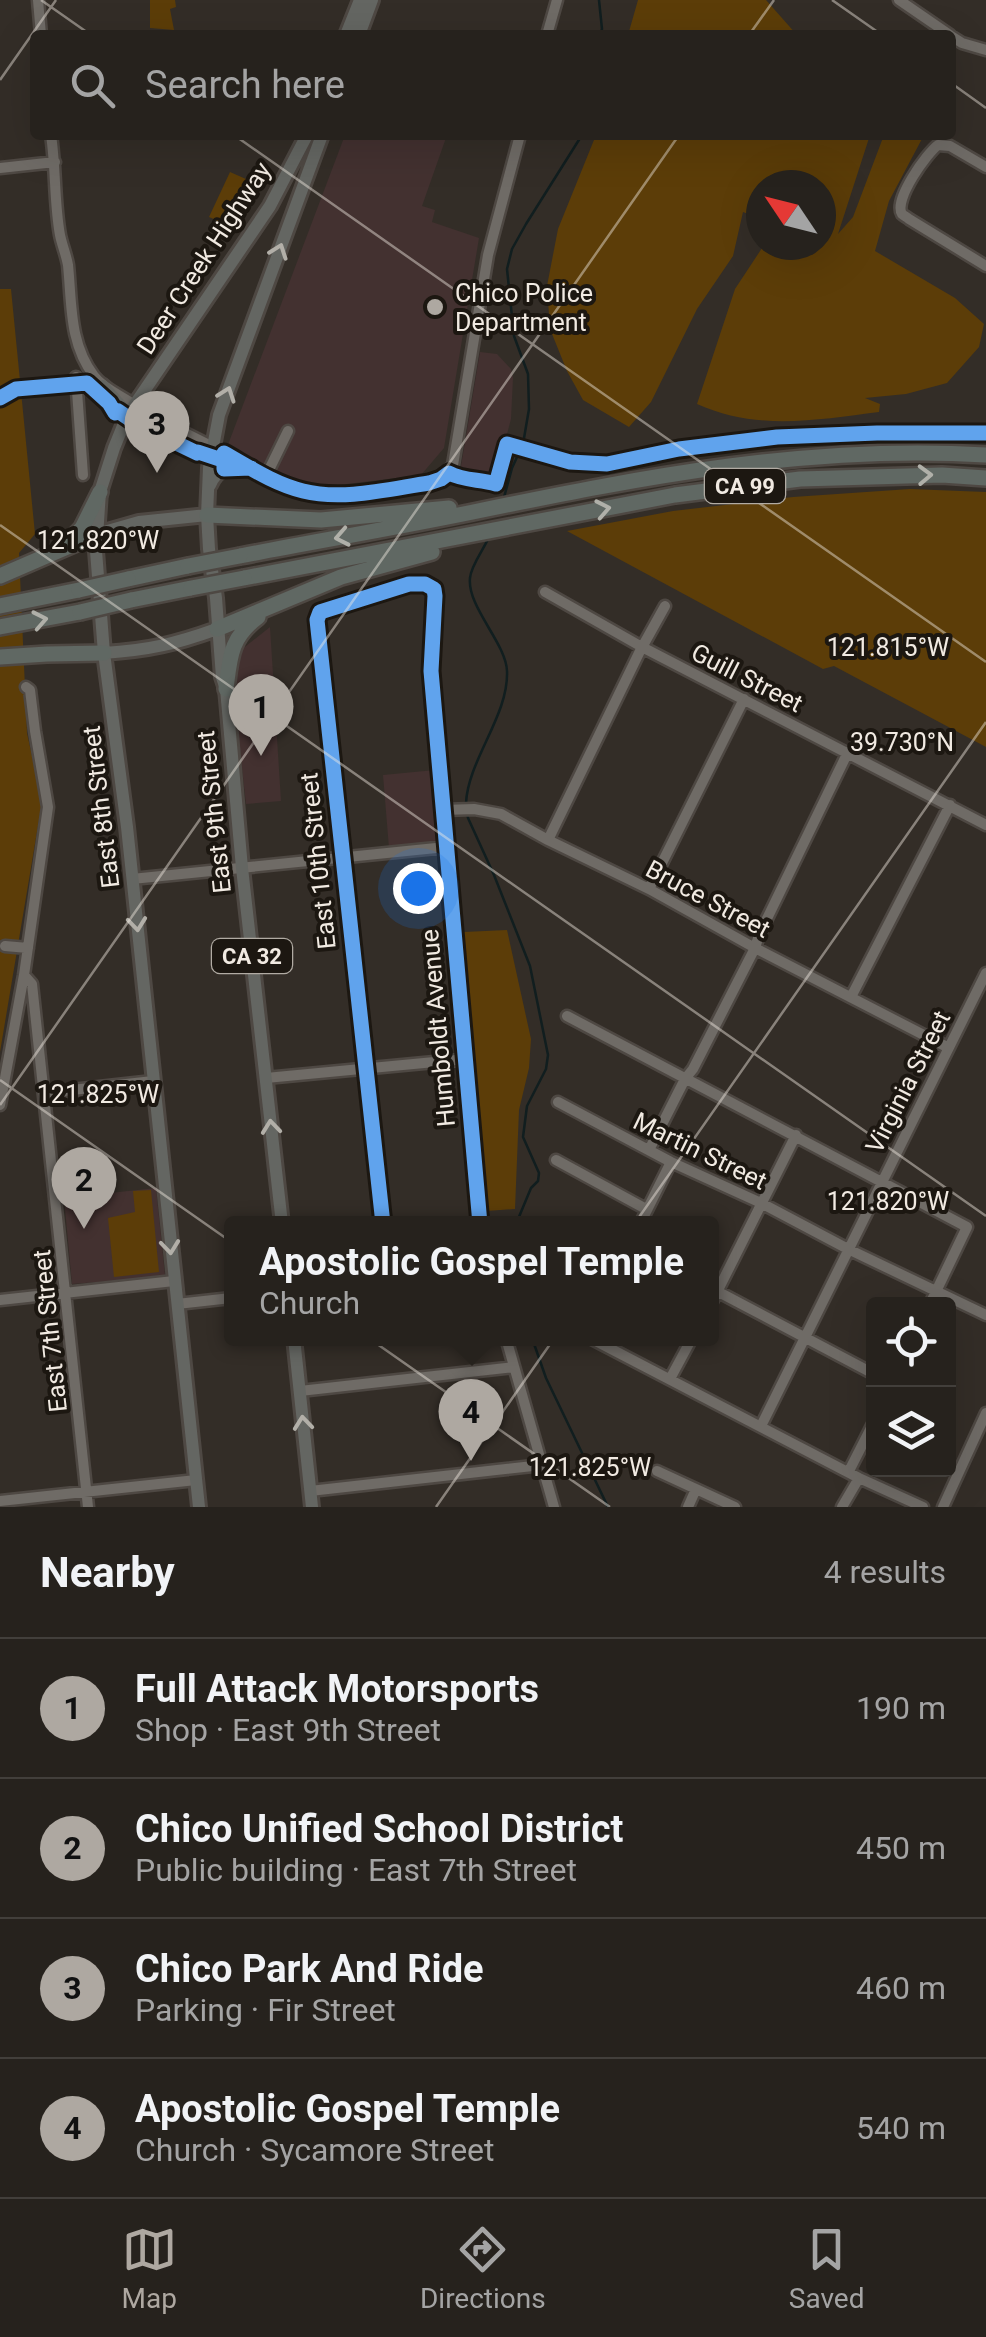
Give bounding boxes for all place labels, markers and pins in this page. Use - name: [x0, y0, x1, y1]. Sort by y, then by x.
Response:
- place label: Chico Police Department: [455, 279, 593, 337]
- marker: Chico Police Department: [424, 296, 446, 318]
- pin: 3: [124, 390, 190, 473]
- pin: 1: [228, 674, 294, 756]
- pin: 2: [52, 1146, 116, 1229]
- pin: 4: [438, 1378, 504, 1461]

